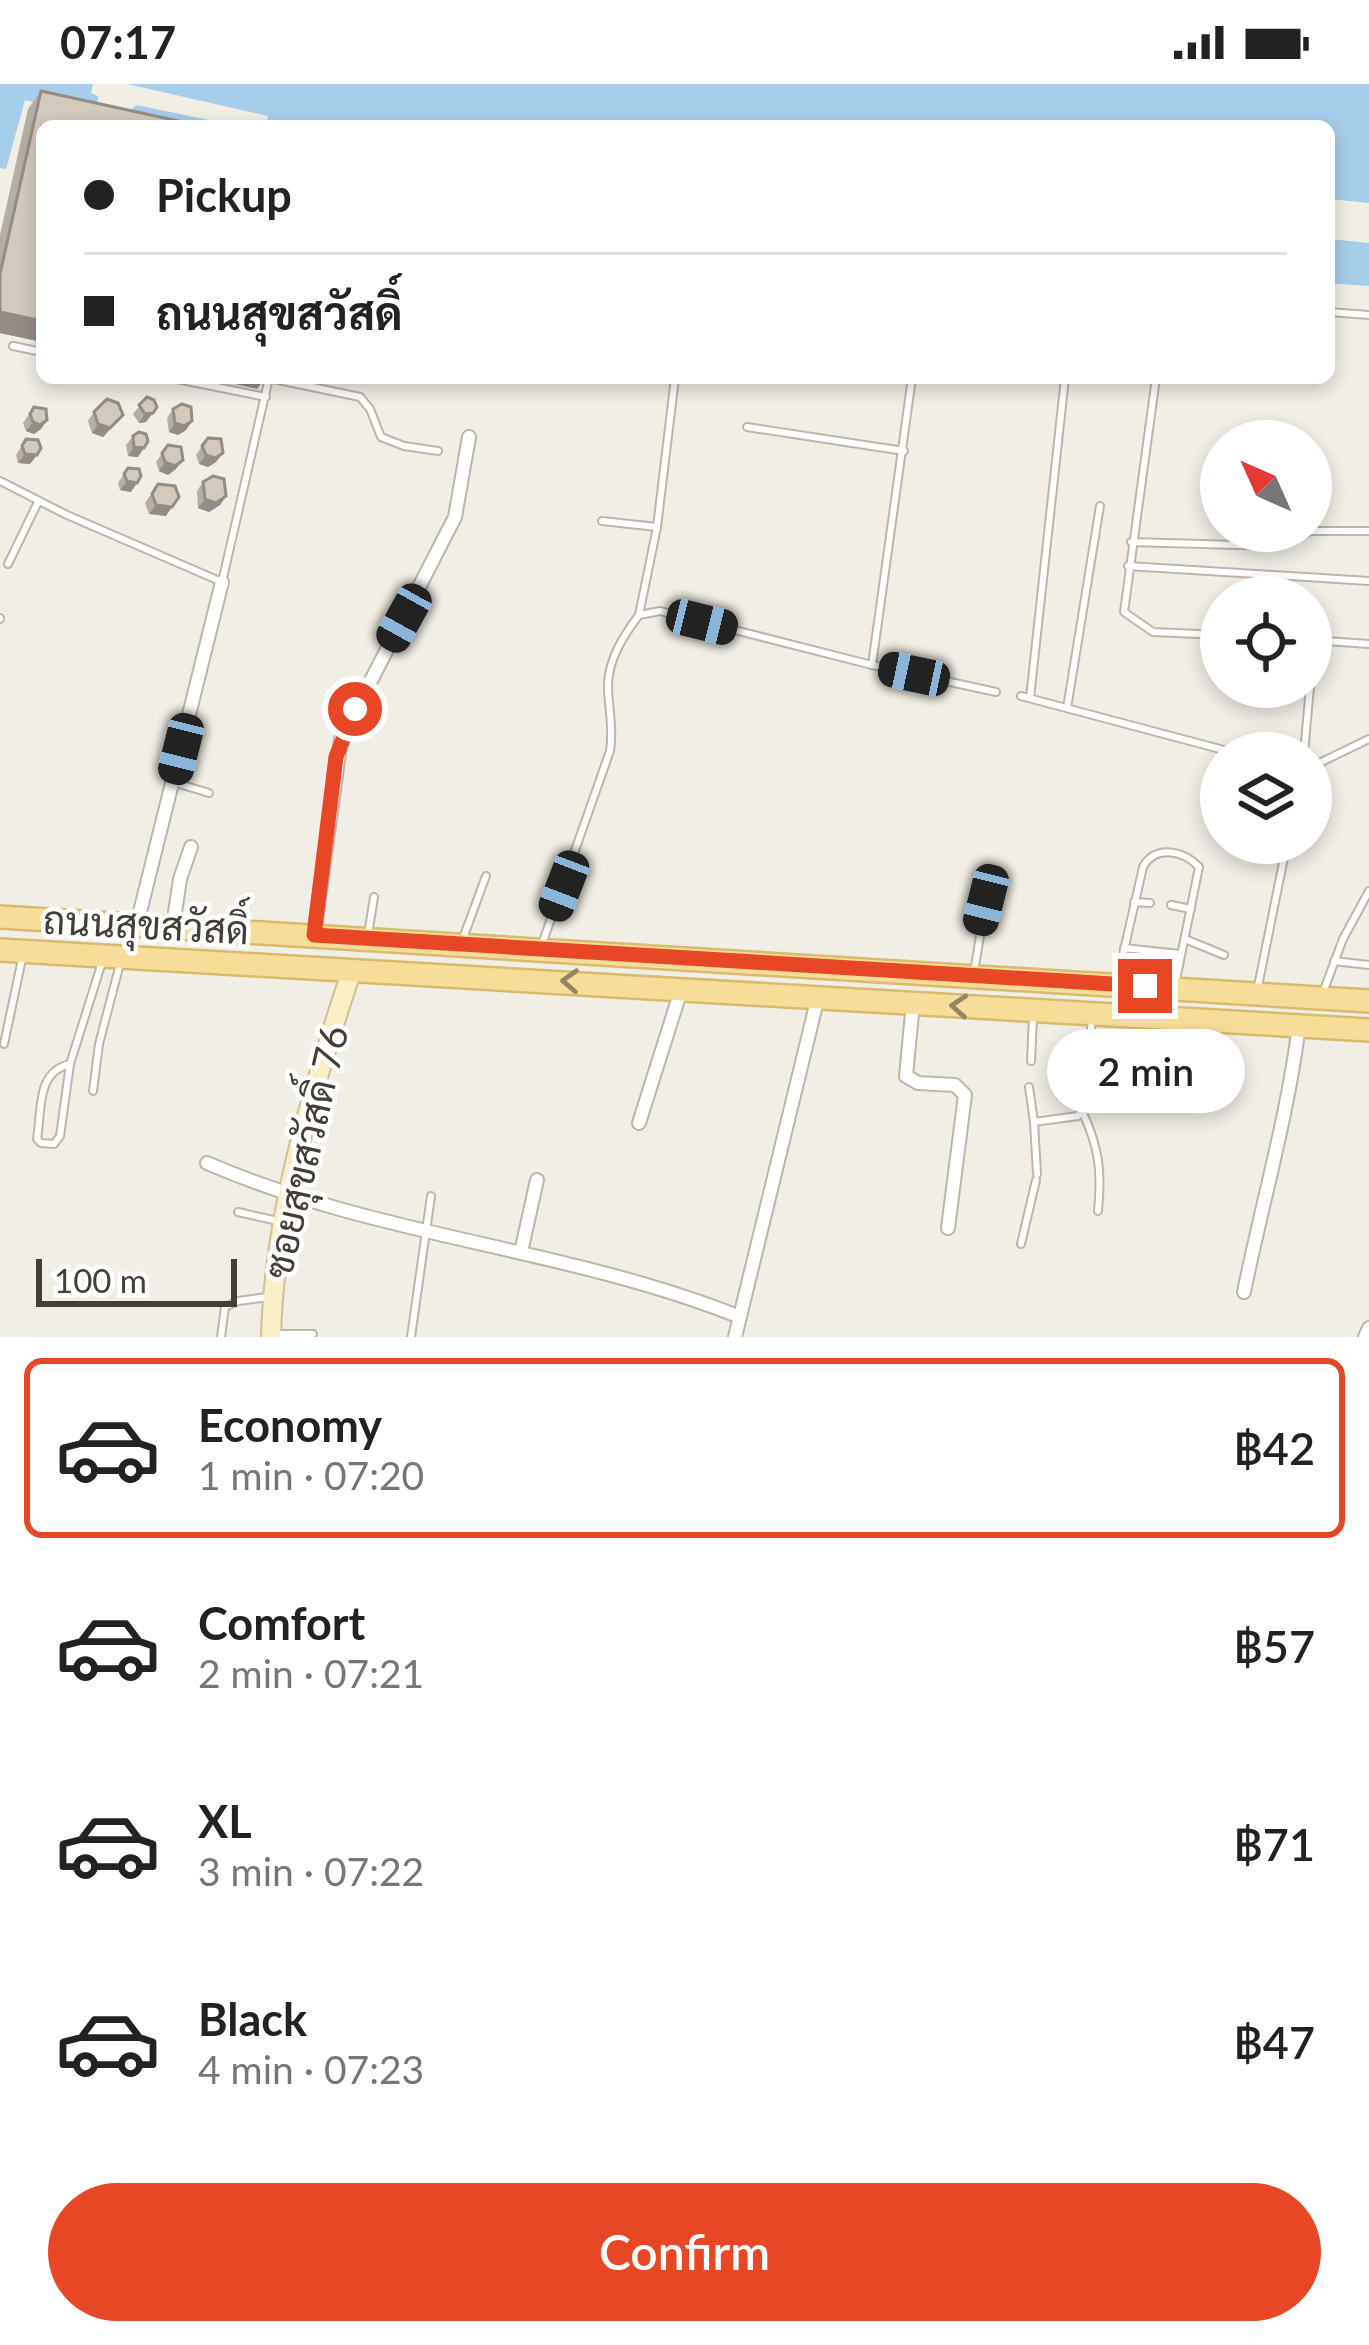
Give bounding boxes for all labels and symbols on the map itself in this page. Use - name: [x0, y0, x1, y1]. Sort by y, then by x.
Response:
- north arrow: [1200, 420, 1332, 552]
- car: [371, 578, 437, 658]
- car: [663, 596, 741, 648]
- car: [875, 649, 953, 699]
- route start: [328, 682, 382, 736]
- car: [155, 710, 207, 788]
- car: [534, 846, 594, 926]
- car: [960, 861, 1012, 939]
- street label: ถนนสุขสวัสดิ์: [42, 886, 251, 957]
- route end: [1118, 959, 1172, 1013]
- one-way arrow: [560, 968, 578, 994]
- one-way arrow: [949, 994, 968, 1020]
- street label: ซอยสุขสวัสดิ์ 76: [245, 1019, 361, 1284]
- callout: 2 min: [1046, 1028, 1244, 1112]
- scale bar: [36, 1253, 237, 1306]

